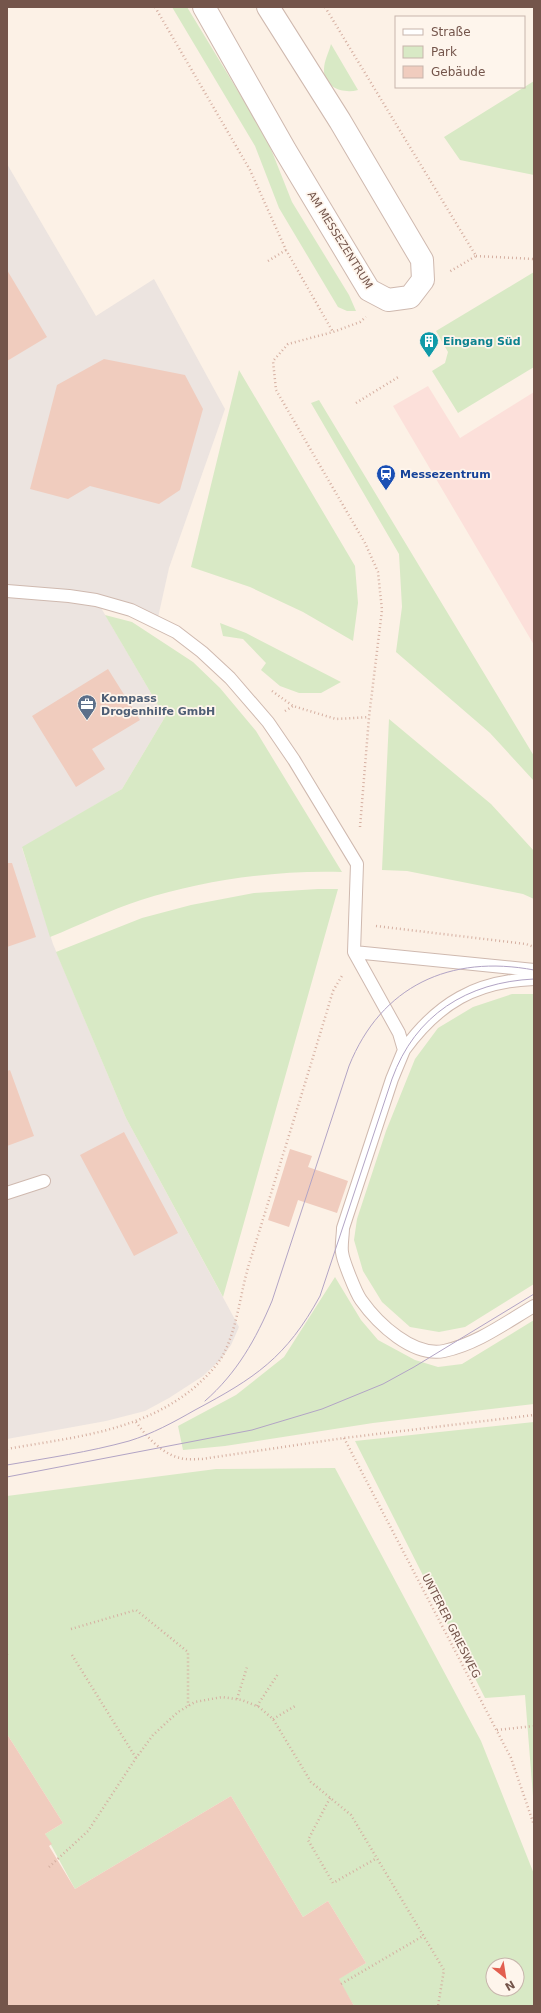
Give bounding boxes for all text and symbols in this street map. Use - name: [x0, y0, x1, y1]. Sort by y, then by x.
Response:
- legend: [395, 16, 525, 88]
- text: Straße: [431, 25, 471, 39]
- text: Park: [431, 45, 457, 59]
- text: Gebäude: [431, 65, 485, 79]
- street label: AM MESSEZENTRUM: [305, 189, 375, 291]
- building icon: Eingang Süd: [418, 330, 440, 358]
- place label: Eingang Süd: [443, 335, 521, 348]
- station icon: Messezentrum: [375, 463, 397, 491]
- place label: Messezentrum: [400, 468, 491, 481]
- place label: Kompass Drogenhilfe GmbH: [101, 692, 215, 718]
- office icon: Kompass Drogenhilfe GmbH: [76, 693, 98, 721]
- street label: UNTERER GRIESWEG: [419, 1572, 483, 1680]
- north arrow: [485, 1957, 525, 1997]
- text: N: [503, 1977, 517, 1993]

